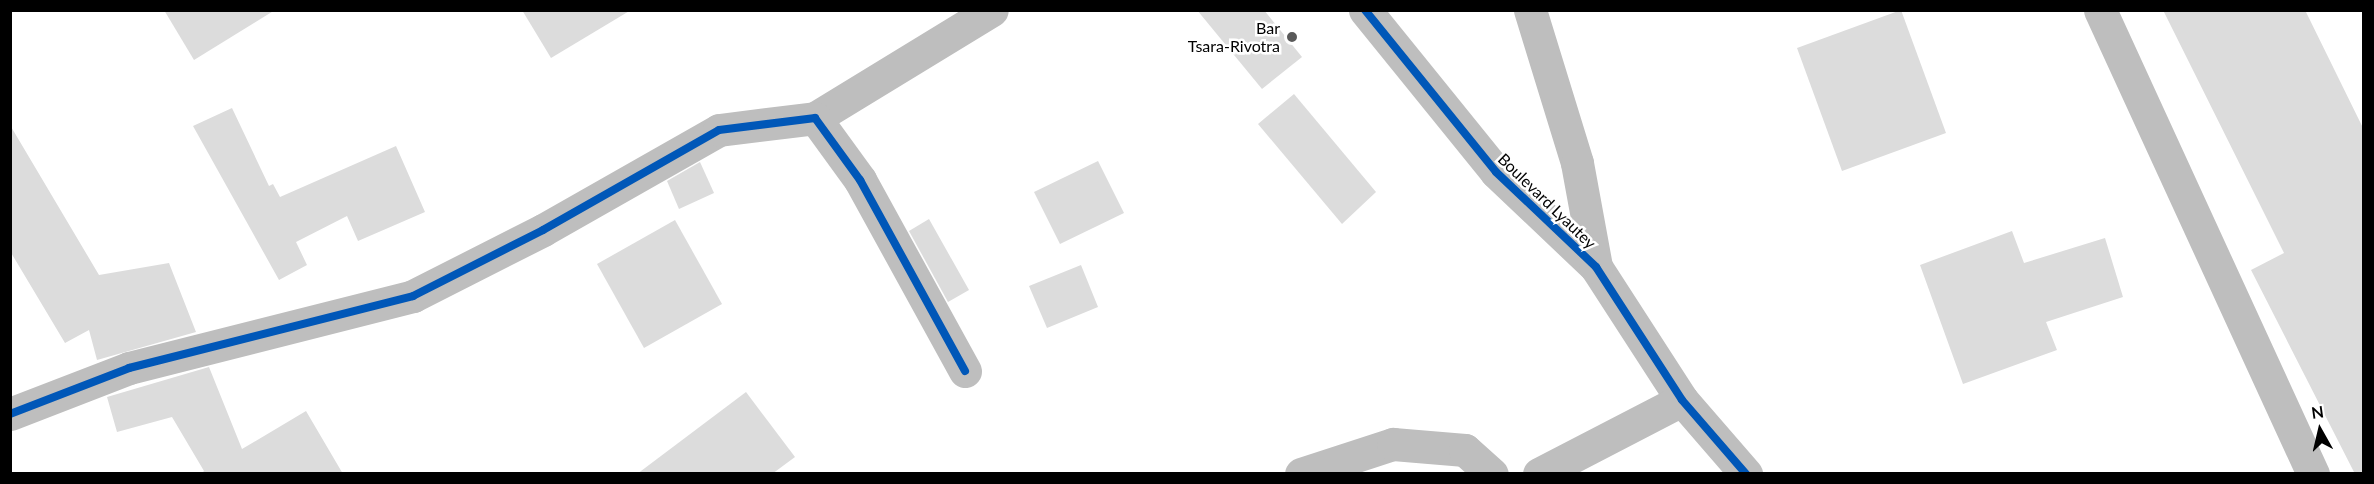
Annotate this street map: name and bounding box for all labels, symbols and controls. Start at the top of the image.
place label: Bar Tsara-Rivotra [1188,18,1280,56]
marker: Bar Tsara-Rivotra [1285,30,1299,44]
street label: Boulevard Lyautey [1494,149,1600,253]
north arrow [2290,400,2350,460]
text: N [2310,401,2325,422]

